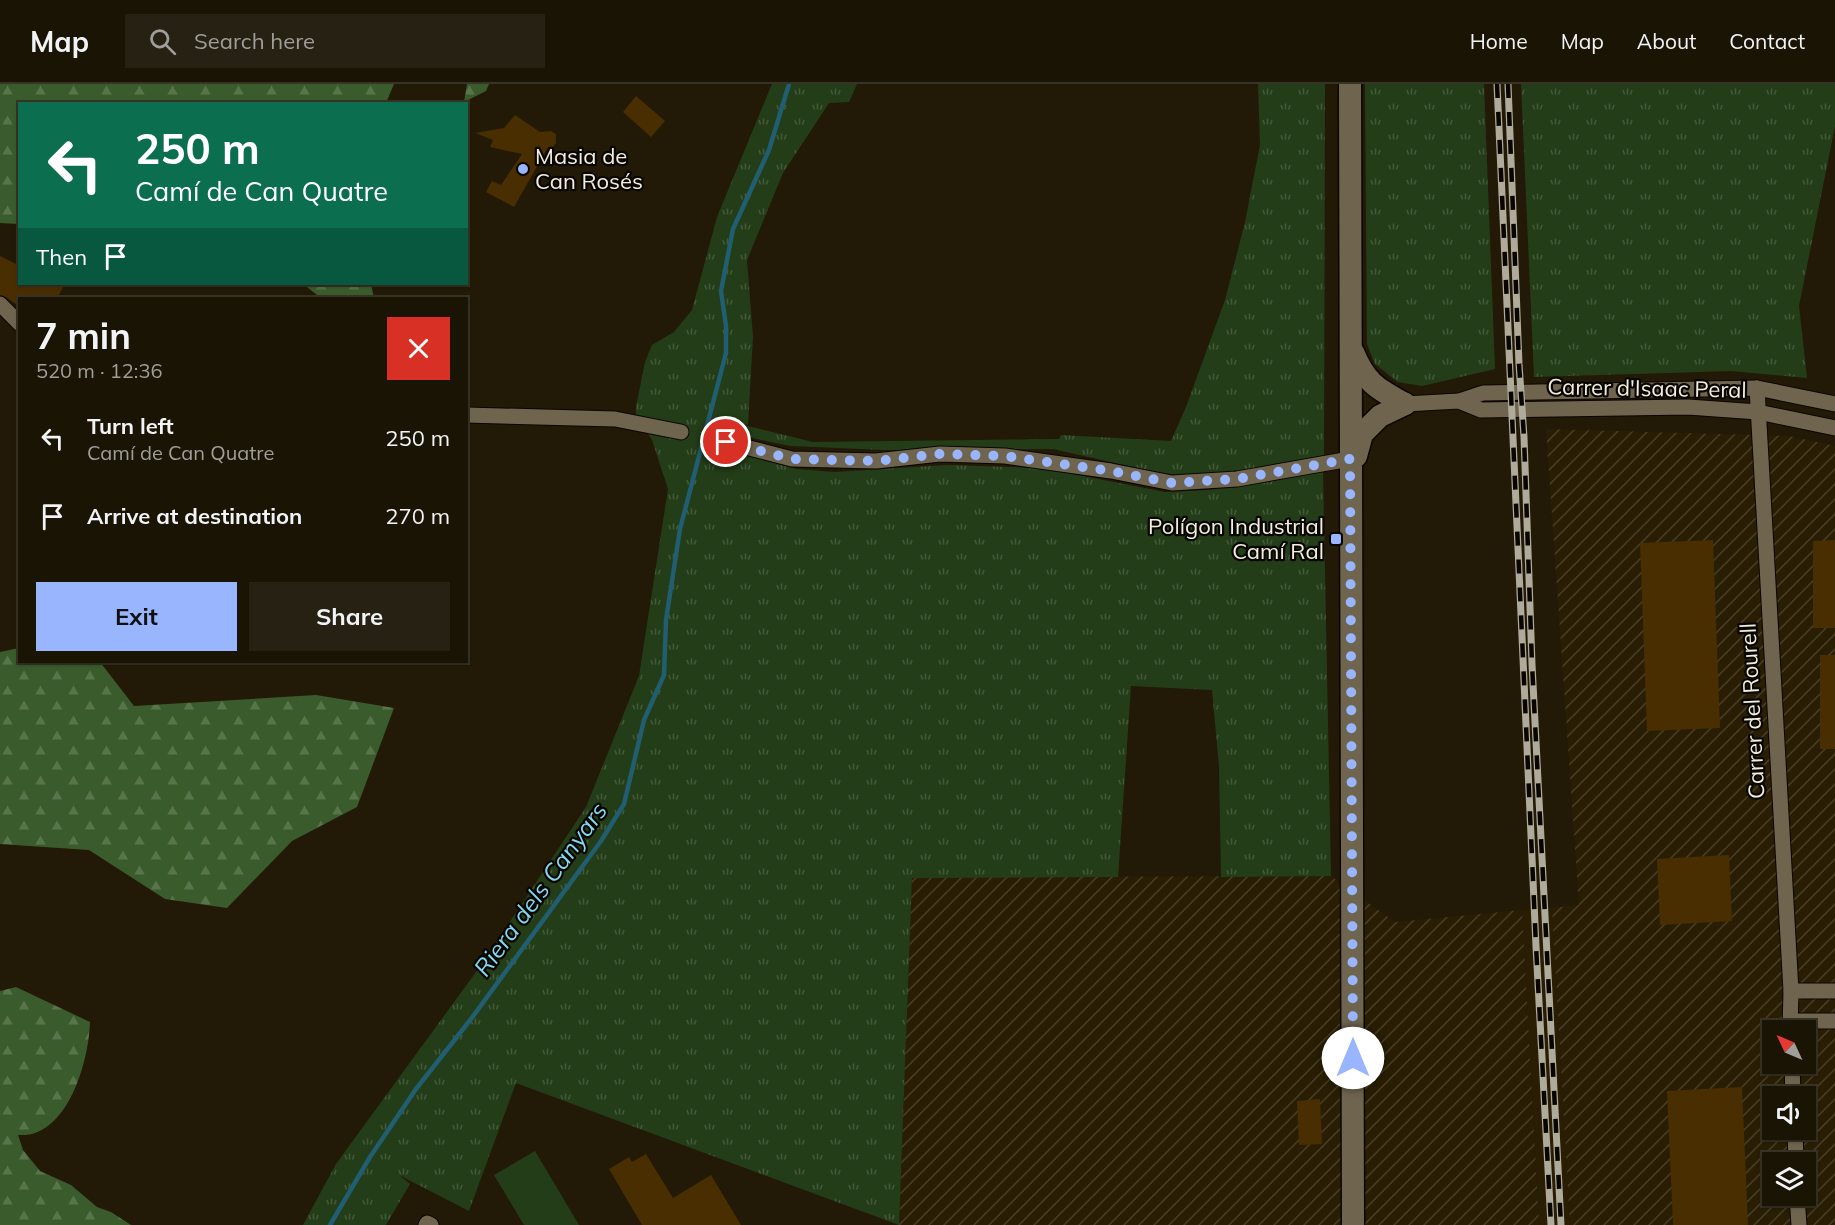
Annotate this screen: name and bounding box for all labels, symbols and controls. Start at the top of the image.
search box [125,14,545,68]
text: Map [30,24,89,59]
icon: search [146,25,179,58]
text: Search here [194,27,315,55]
text: Home [1470,28,1528,54]
text: Map [1561,28,1604,54]
text: About [1637,28,1696,54]
text: Contact [1729,28,1805,54]
text: 250 m [135,122,260,175]
icon: left [36,126,114,204]
place label: Masia de Can Rosés [535,142,643,195]
marker: Masia de Can Rosés [516,162,530,176]
text: Camí de Can Quatre [135,174,388,208]
icon: arrive [99,240,132,273]
text: Then [36,243,87,271]
text: 7 min [36,313,131,358]
button: close [387,317,450,380]
text: 520 m · 12:36 [36,358,162,383]
street label: Carrer d'Isaac Peral [1547,372,1747,404]
text: Turn left [87,412,174,440]
pin [700,416,751,467]
icon: left [36,422,69,455]
text: 250 m [385,424,450,452]
icon: arrive [709,425,742,458]
text: Camí de Can Quatre [87,440,274,465]
icon: arrive [36,500,69,533]
text: Arrive at destination [87,502,302,530]
text: 270 m [385,502,450,530]
place label: Polígon Industrial Camí Ral [1148,512,1324,565]
marker: Polígon Industrial Camí Ral [1329,532,1343,546]
button: Exit [36,582,237,651]
button: Share [249,582,450,651]
street label: Carrer del Rourell [1733,622,1771,800]
water label: Riera dels Canyars [467,796,613,982]
north arrow [1762,1020,1816,1074]
map controls [1762,1020,1816,1206]
position arrow [1321,1026,1385,1090]
button: sound [1762,1086,1816,1140]
button: layers [1762,1152,1816,1206]

